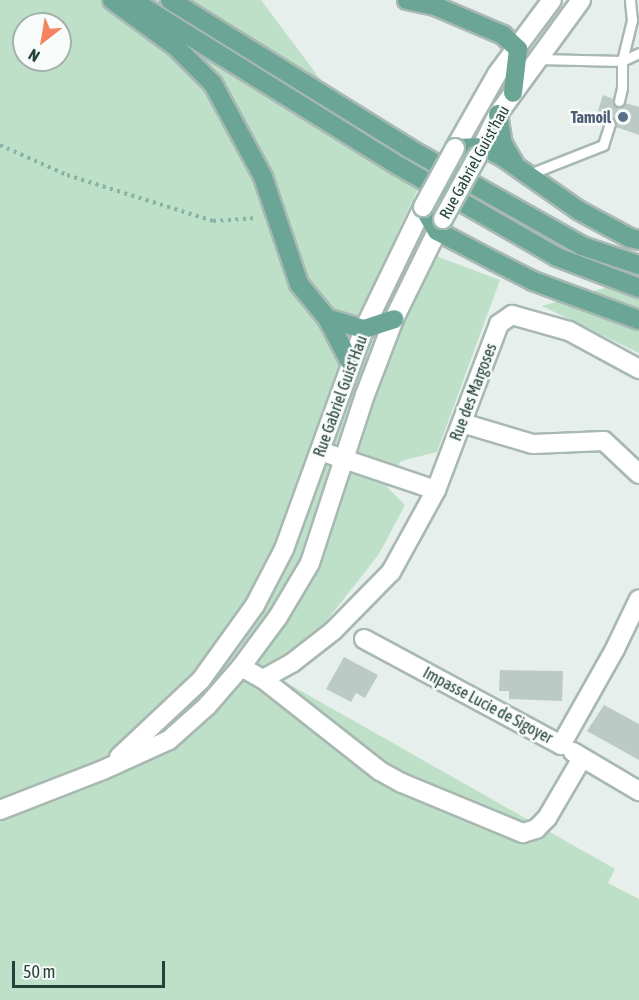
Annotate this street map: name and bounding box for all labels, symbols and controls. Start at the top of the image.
north arrow [12,12,72,72]
text: N [25,46,42,66]
street label: Rue Gabriel Guist'hau [435,102,513,222]
place label: Tamoil [571,107,611,127]
marker: Tamoil [616,110,630,124]
street label: Rue Gabriel Guist'Hau [309,333,371,459]
street label: Rue des Margoses [446,341,500,443]
street label: Impasse Lucie de Sigoyer [420,663,556,747]
scale bar [15,949,168,987]
text: 50 m [23,961,55,982]

